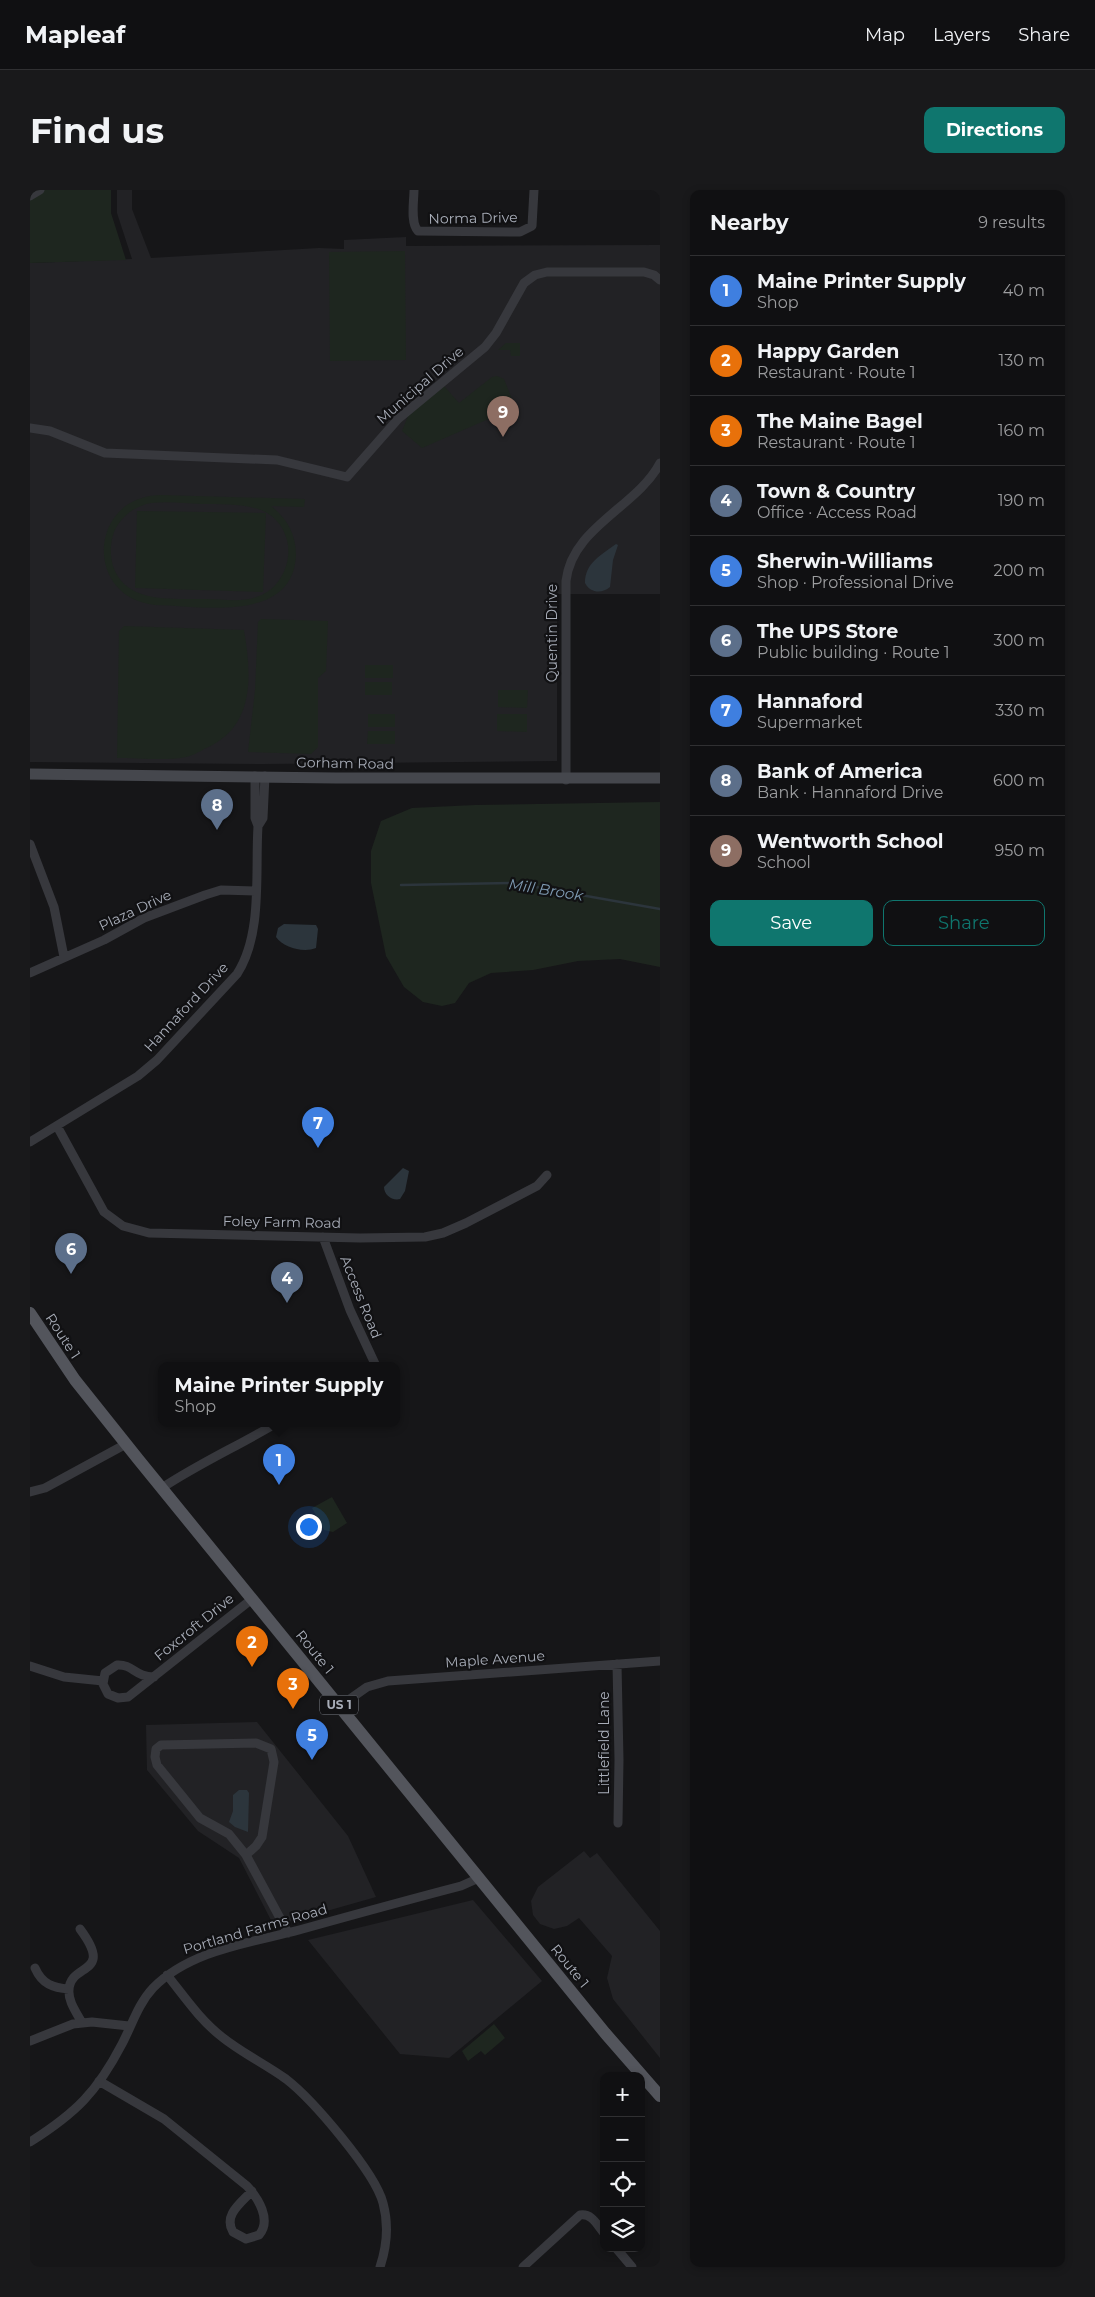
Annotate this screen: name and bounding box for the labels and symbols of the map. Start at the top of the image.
street label: Norma Drive [428,208,518,228]
street label: Municipal Drive [373,342,467,428]
pin: 9 [487,396,519,437]
street label: Quentin Drive [543,584,561,682]
street label: Gorham Road [296,753,394,773]
pin: 8 [201,789,233,830]
water label: Mill Brook [507,874,586,905]
street label: Plaza Drive [96,885,174,935]
street label: Hannaford Drive [140,959,232,1055]
pin: 7 [302,1107,334,1148]
street label: Foley Farm Road [223,1212,341,1232]
pin: 6 [55,1233,87,1274]
street label: Access Road [336,1253,386,1341]
pin: 4 [271,1262,303,1303]
street label: Route 1 [42,1310,84,1362]
pin: 1 [263,1444,295,1485]
your location [296,1514,322,1540]
street label: Foxcroft Drive [151,1589,237,1665]
pin: 2 [236,1626,268,1667]
street label: Route 1 [292,1627,338,1677]
street label: Maple Avenue [445,1647,545,1671]
pin: 3 [277,1668,309,1709]
street label: Littlefield Lane [595,1691,613,1795]
road number: US 1 [320,1696,358,1714]
pin: 5 [296,1719,328,1760]
street label: Portland Farms Road [181,1900,329,1958]
street label: Route 1 [547,1941,593,1991]

